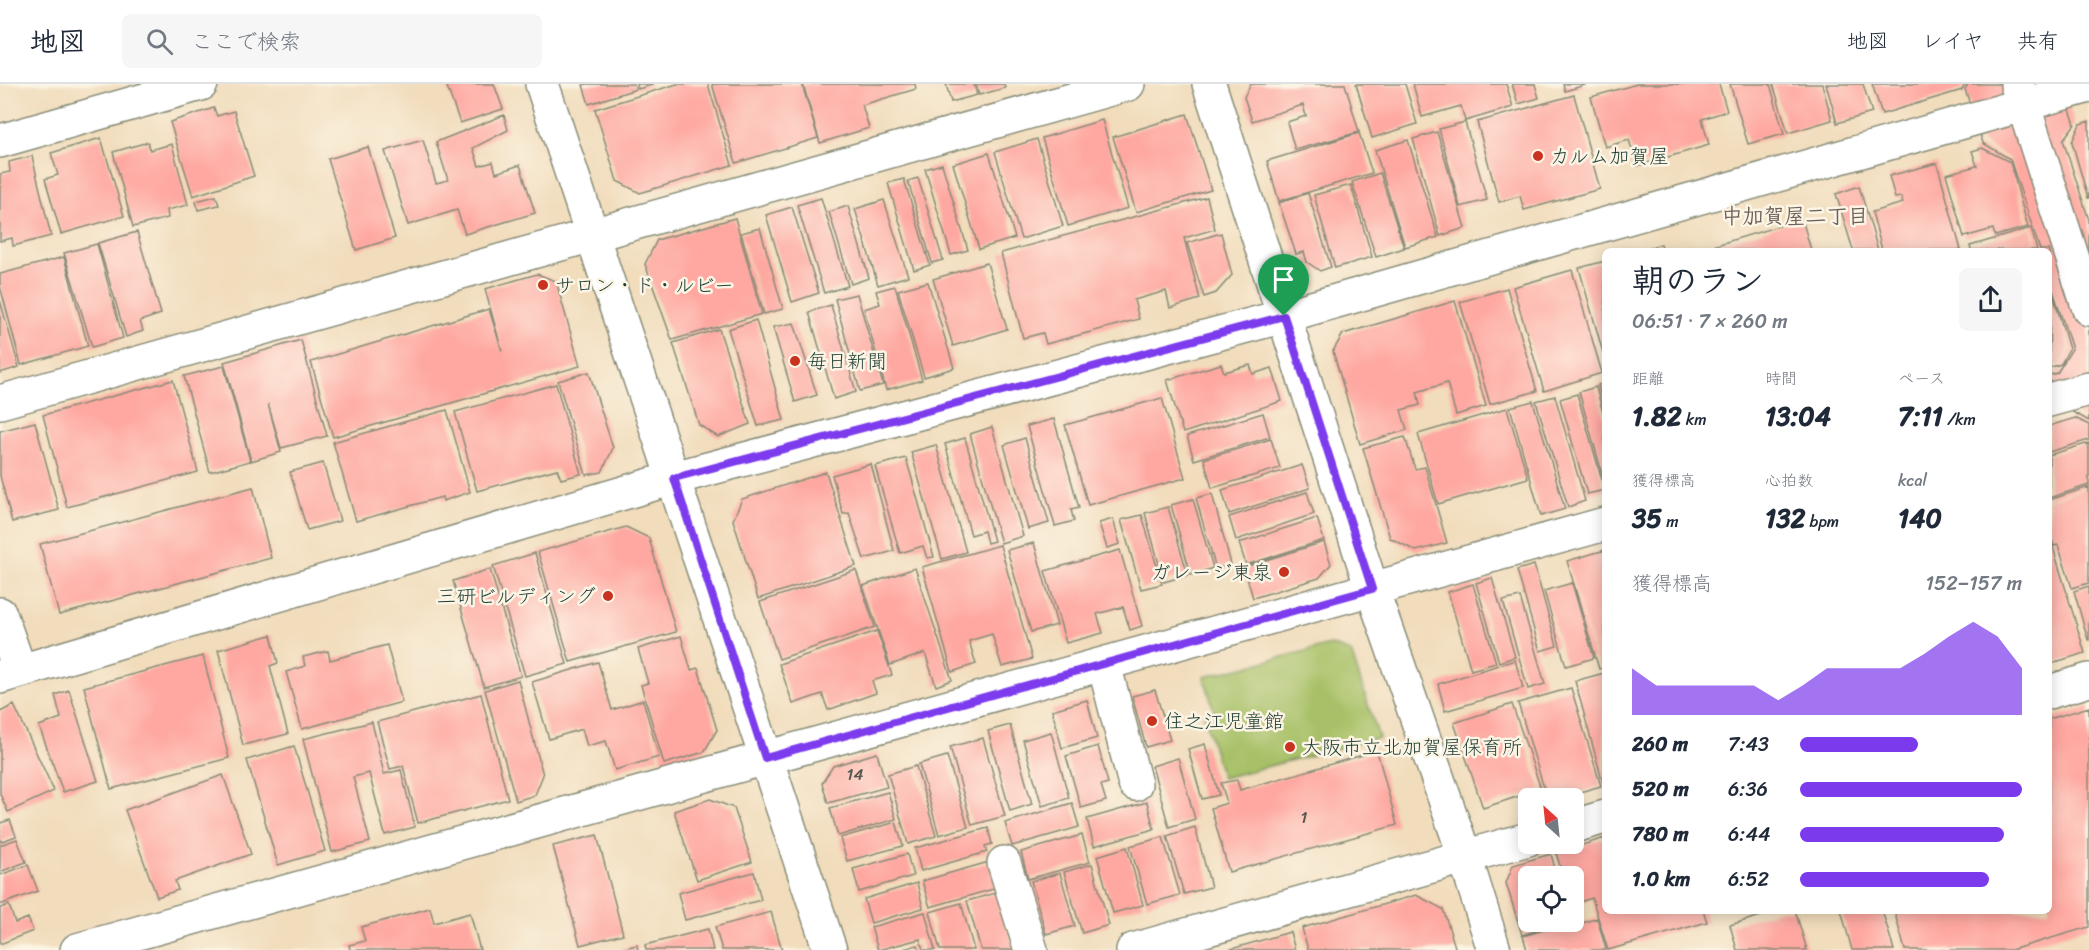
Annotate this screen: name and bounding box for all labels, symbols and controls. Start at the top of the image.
search box [122,14,542,68]
text: 地図 [30,17,86,66]
text: ここで検索 [191,22,301,61]
text: 地図 [1847,22,1889,60]
text: レイヤ [1922,22,1984,60]
text: 共有 [2017,22,2059,60]
icon: search [143,25,176,58]
place label: カルム加賀屋 [1550,139,1669,174]
marker: カルム加賀屋 [1531,149,1545,163]
district label: 中加賀屋二丁目 [1722,197,1869,235]
text: 朝のラン [1632,252,1764,310]
pin [1258,254,1309,316]
icon: arrive [1267,263,1300,296]
place label: サロン・ド・ルビー [555,268,734,303]
button: share [1959,268,2022,331]
marker: サロン・ド・ルビー [536,278,550,292]
text: 06:51 · 7 × 260 m [1632,304,1788,339]
place label: 毎日新聞 [807,344,887,379]
marker: 毎日新聞 [788,354,802,368]
text: 距離 [1632,364,1664,393]
text: 時間 [1765,364,1797,393]
text: ペース [1898,364,1945,393]
text: 1.82 [1632,393,1682,439]
text: 13:04 [1765,393,1831,439]
text: 7:11 [1898,393,1943,439]
text: km [1682,405,1707,434]
text: /km [1943,405,1976,434]
text: 獲得標高 [1632,466,1696,495]
text: 心拍数 [1765,466,1813,495]
text: kcal [1898,466,1927,495]
text: 35 [1632,495,1662,541]
text: 132 [1765,495,1805,541]
text: 140 [1898,495,1942,541]
text: m [1662,507,1679,536]
text: bpm [1805,507,1839,536]
place label: ガレージ東泉 [1151,555,1272,590]
marker: ガレージ東泉 [1277,565,1291,579]
text: 獲得標高 [1632,566,1712,601]
text: 152–157 m [1926,566,2022,601]
place label: 三研ビルディング [436,579,596,614]
marker: 三研ビルディング [601,589,615,603]
place label: 住之江児童館 [1164,704,1284,739]
marker: 住之江児童館 [1145,714,1159,728]
text: 260 m [1632,727,1688,762]
text: 7:43 [1728,727,1769,762]
place label: 大阪市立北加賀屋保育所 [1302,730,1522,765]
marker: 大阪市立北加賀屋保育所 [1283,740,1297,754]
house number: 14 [847,760,863,789]
text: 520 m [1632,772,1689,807]
text: 6:36 [1728,772,1768,807]
north arrow [1518,788,1584,854]
map controls [1518,788,1584,932]
house number: 1 [1301,803,1308,832]
text: 780 m [1632,817,1689,852]
text: 6:44 [1728,817,1770,852]
text: 1.0 km [1632,862,1690,897]
text: 6:52 [1728,862,1769,897]
button: locate [1518,866,1584,932]

